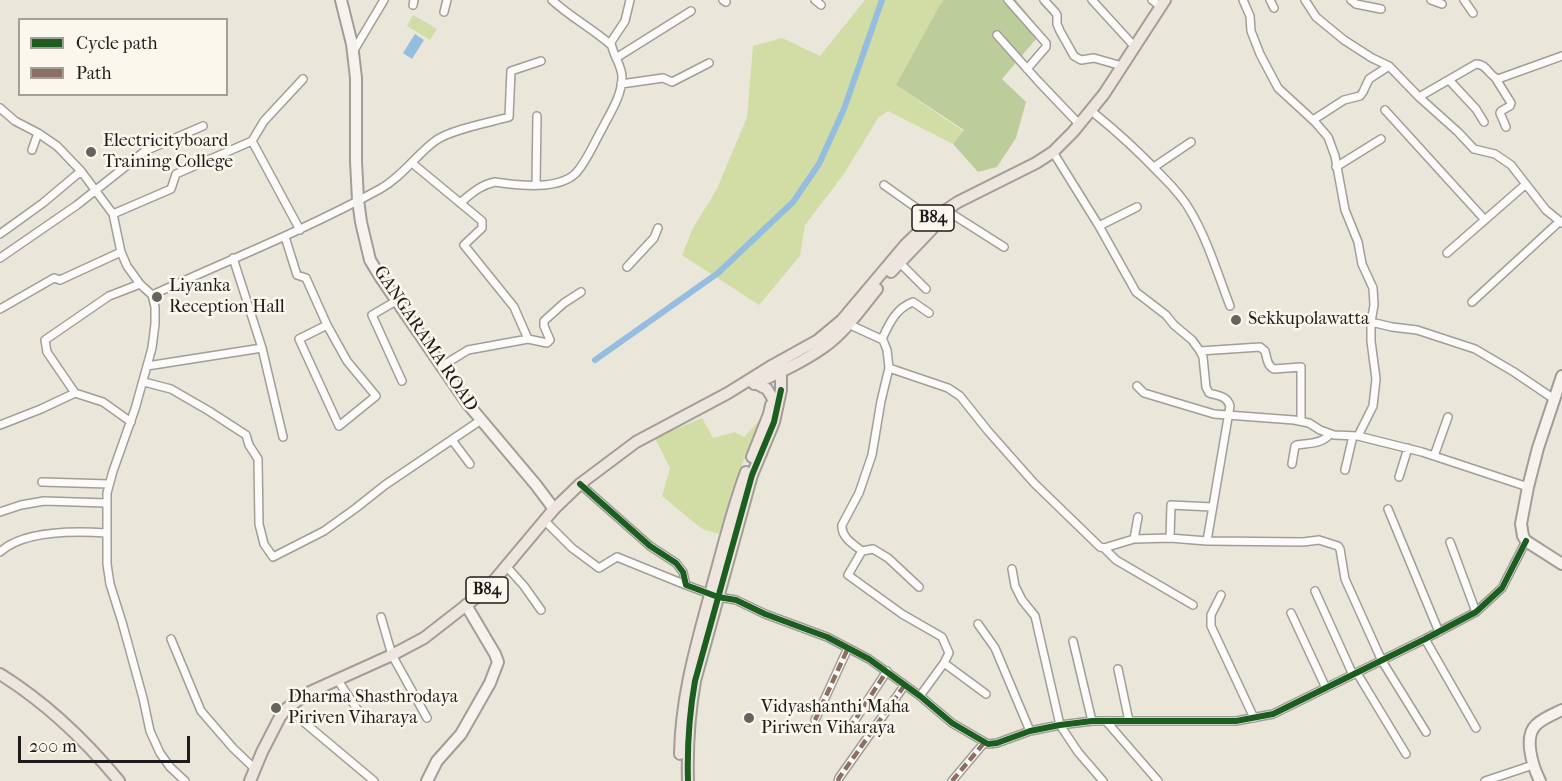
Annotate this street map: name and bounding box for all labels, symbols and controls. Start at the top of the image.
legend [18,18,228,96]
text: Cycle path [76,33,157,54]
text: Path [76,63,112,84]
place label: Electricityboard Training College [103,131,233,174]
marker: Electricityboard Training College [84,145,98,159]
road number: B84 [912,205,954,231]
street label: GANGARAMA ROAD [368,262,482,416]
place label: Liyanka Reception Hall [169,276,285,318]
marker: Liyanka Reception Hall [150,290,164,304]
place label: Sekkupolawatta [1248,309,1369,331]
marker: Sekkupolawatta [1229,313,1243,327]
road number: B84 [466,577,508,603]
place label: Dharma Shasthrodaya Piriven Viharaya [288,687,458,730]
place label: Vidyashanthi Maha Piriwen Viharaya [761,697,909,740]
marker: Dharma Shasthrodaya Piriven Viharaya [269,701,283,715]
marker: Vidyashanthi Maha Piriwen Viharaya [742,711,756,725]
scale bar [21,724,194,762]
text: 200 m [29,736,77,757]

